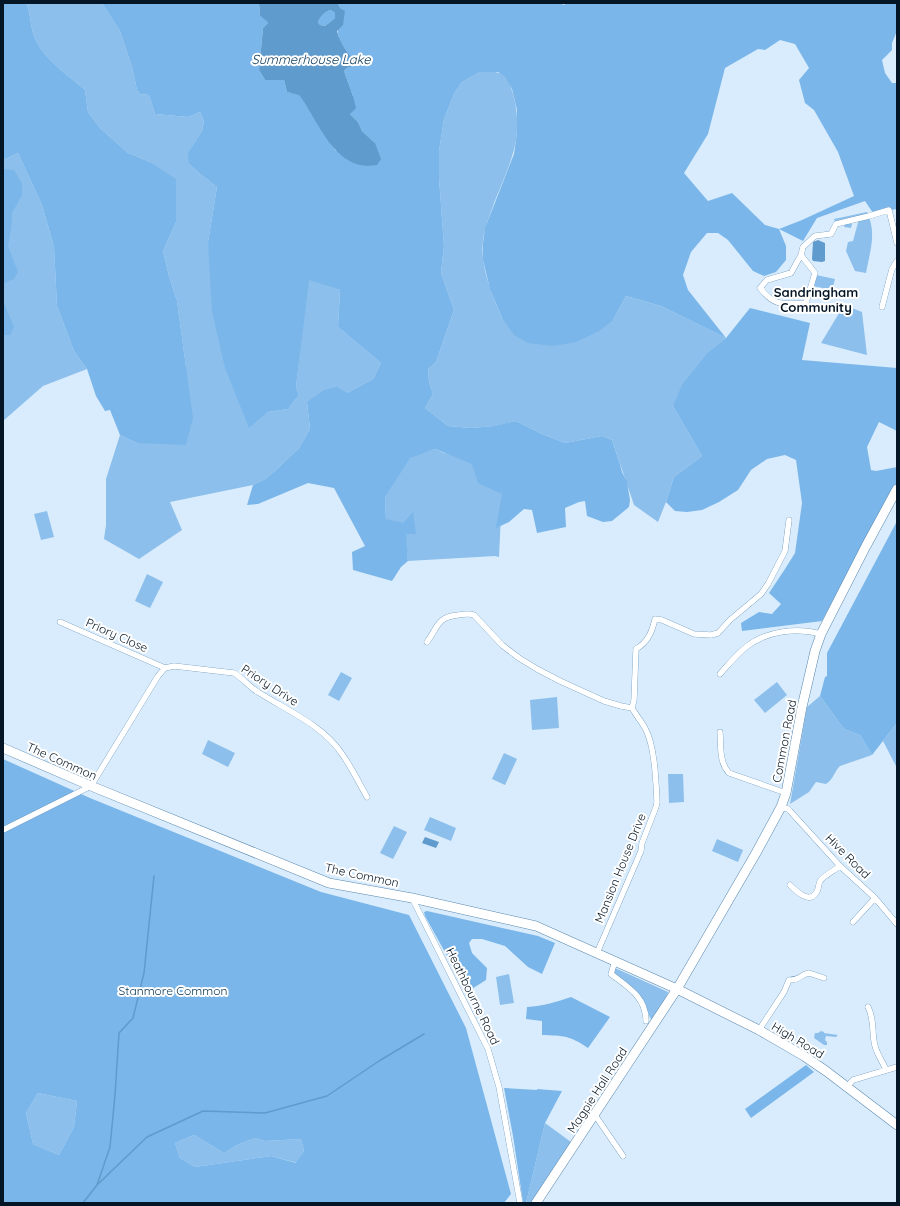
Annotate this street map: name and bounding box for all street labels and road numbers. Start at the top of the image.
street label: Priory Close [84,615,151,655]
street label: Priory Drive [239,661,302,709]
street label: Common Road [769,698,799,784]
street label: The Common [25,739,99,783]
street label: Mansion House Drive [591,811,649,925]
street label: Hive Road [822,830,874,882]
street label: The Common [324,860,400,890]
street label: Heathbourne Road [443,945,503,1047]
street label: High Road [769,1018,827,1062]
street label: Magpie Hall Road [564,1044,630,1136]

